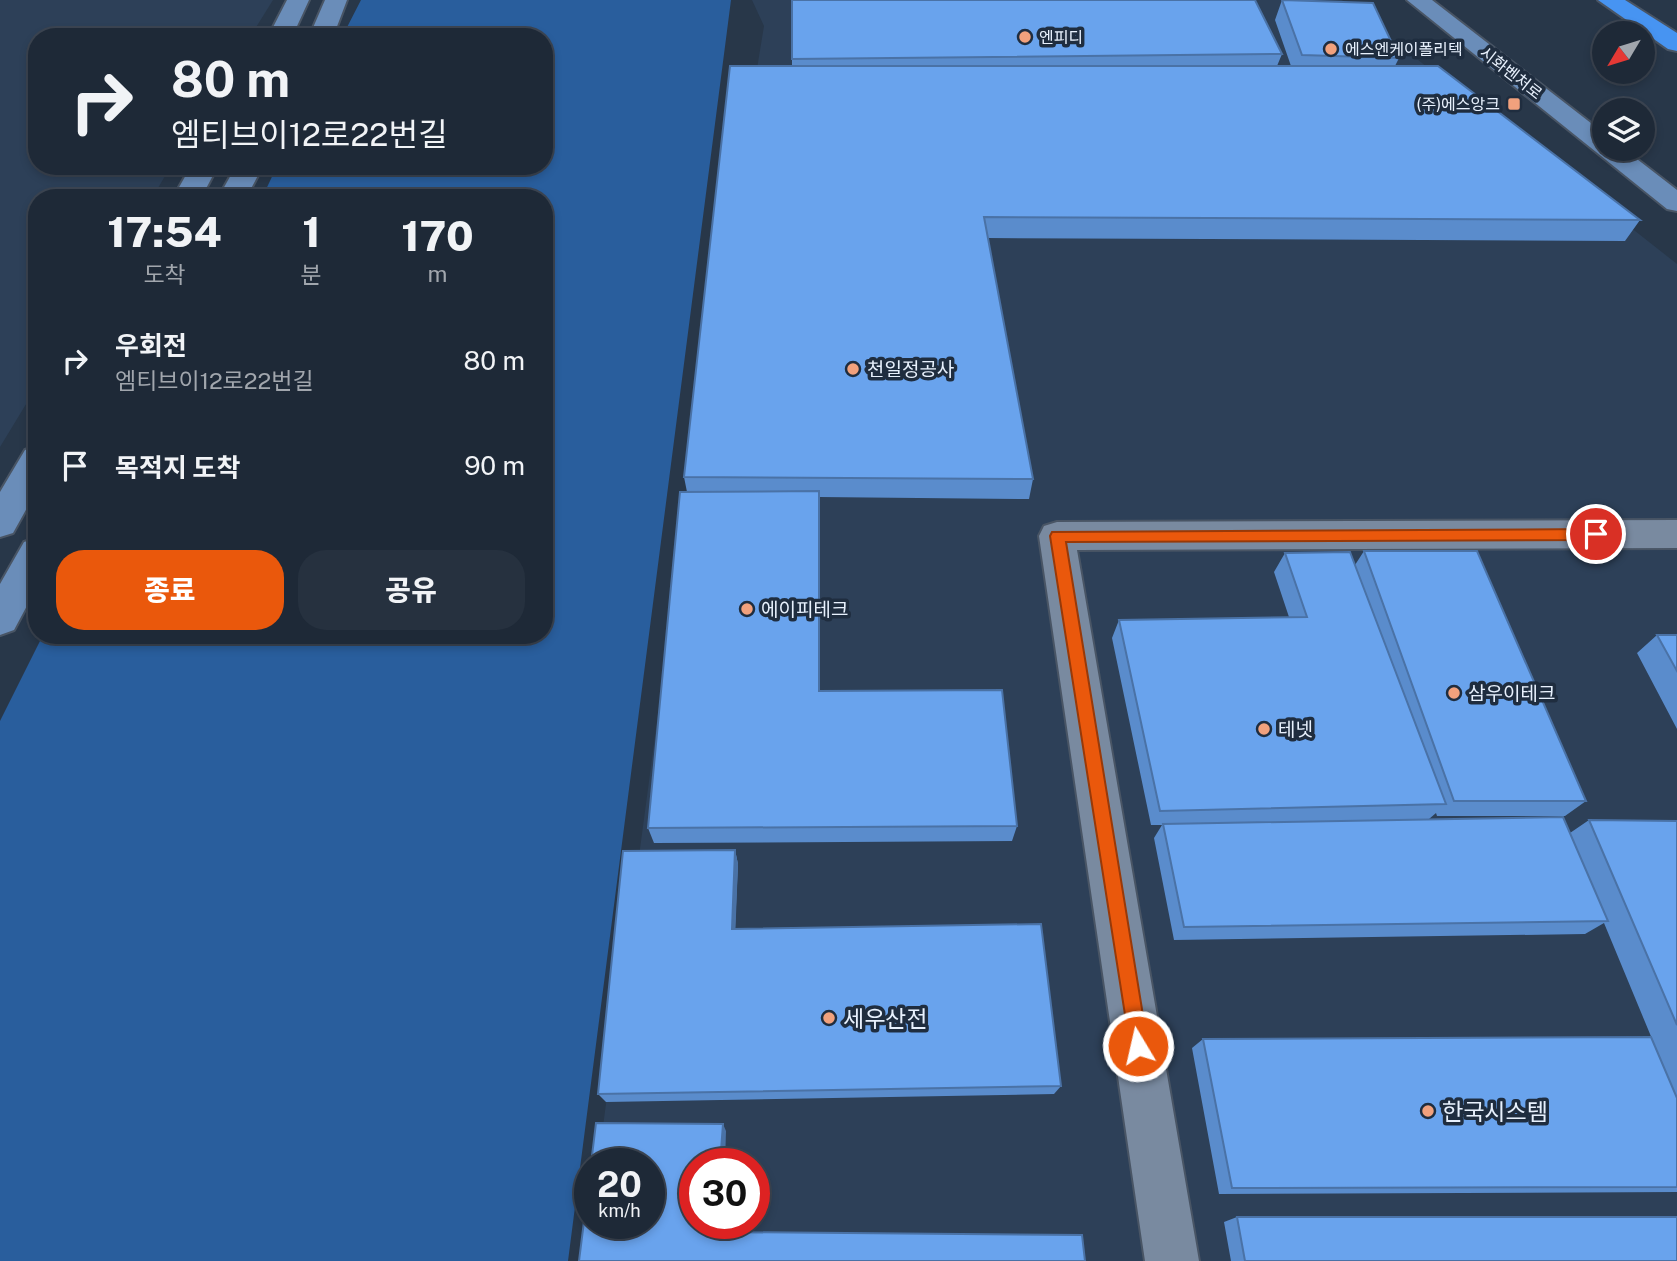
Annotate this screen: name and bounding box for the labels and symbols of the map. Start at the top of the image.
north arrow [1592,21,1656,84]
place label: 엔피디 [1039,28,1083,47]
marker: 엔피디 [1017,29,1033,45]
place label: 에스엔케이폴리텍 [1345,40,1463,59]
marker: 에스엔케이폴리텍 [1323,41,1339,57]
street label: 시화벤처로 [1476,43,1546,103]
place label: (주)에스앙크 [1417,95,1500,114]
marker: (주)에스앙크 [1506,96,1522,112]
place label: 천일정공사 [867,358,954,380]
marker: 천일정공사 [845,361,861,377]
pin [1566,504,1626,564]
place label: 에이피테크 [761,598,848,620]
marker: 에이피테크 [739,601,755,617]
place label: 삼우이테크 [1468,682,1555,704]
marker: 삼우이테크 [1446,685,1462,701]
place label: 테넷 [1278,718,1313,740]
marker: 테넷 [1256,721,1272,737]
place label: 세우산전 [843,1005,928,1032]
position arrow [1101,1009,1175,1083]
marker: 세우산전 [821,1010,837,1026]
place label: 한국시스템 [1442,1098,1548,1125]
marker: 한국시스템 [1420,1103,1436,1119]
speed limit sign: 30 [679,1148,770,1239]

